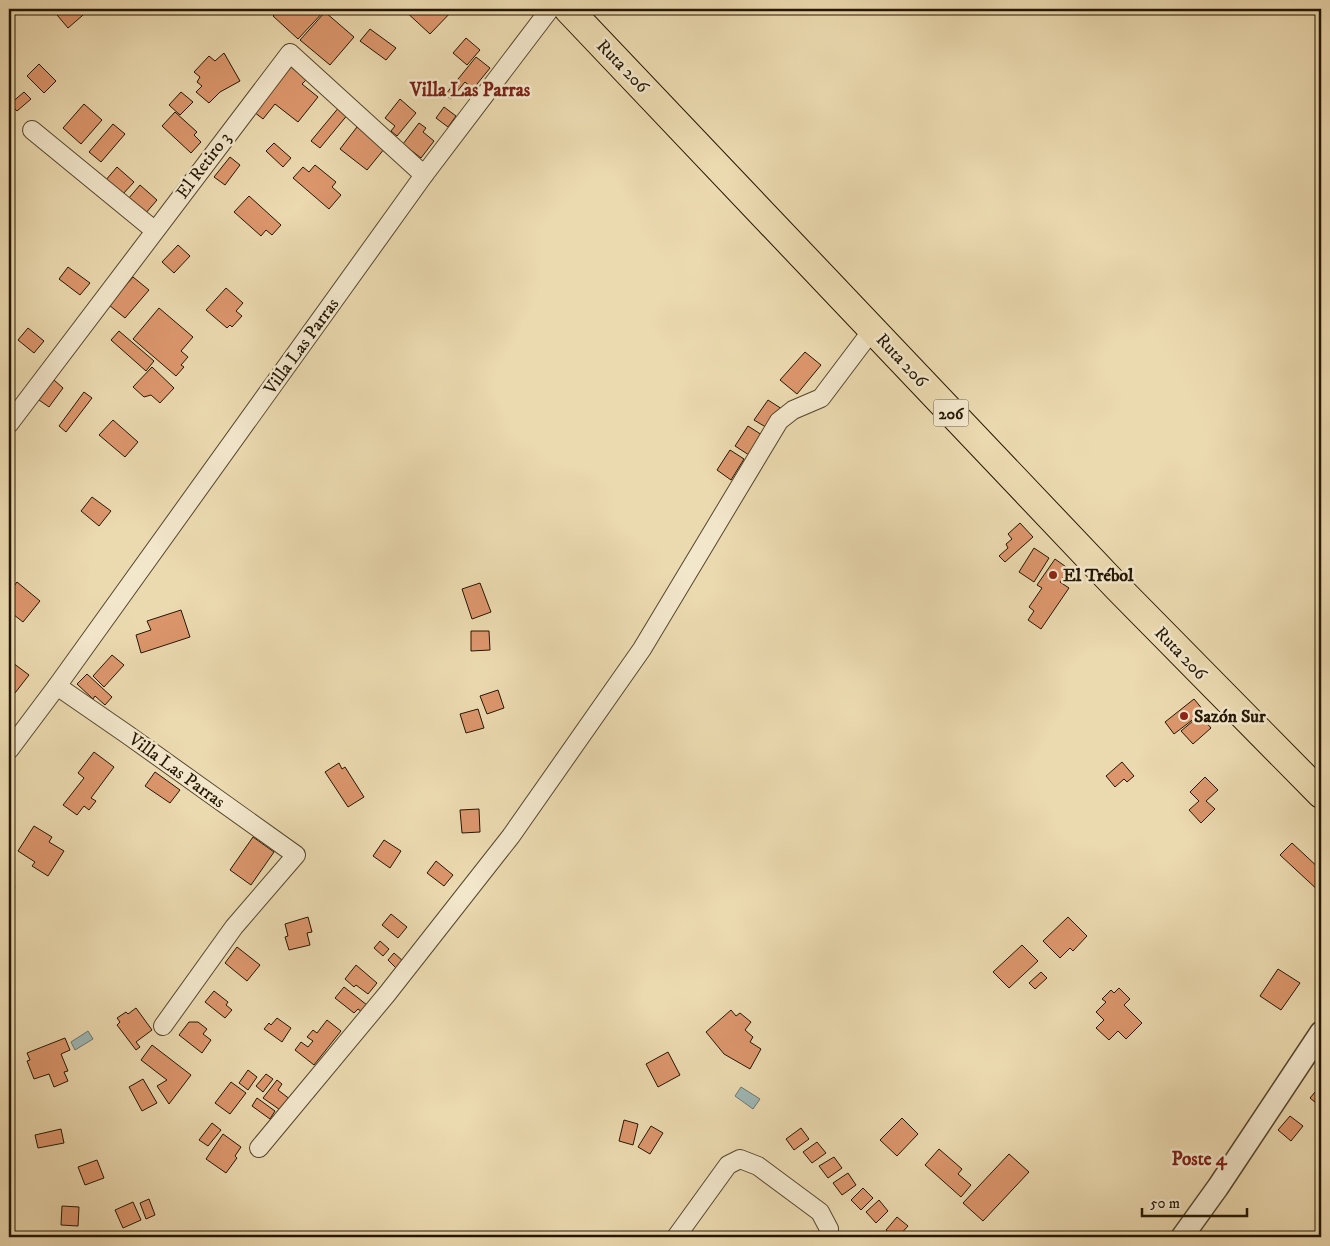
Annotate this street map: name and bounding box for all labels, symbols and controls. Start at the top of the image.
street label: Ruta 206 [591,35,653,98]
district label: Villa Las Parras [409,79,531,102]
street label: El Retiro 3 [172,128,236,203]
street label: Villa Las Parras [259,294,344,400]
street label: Ruta 206 [871,329,932,393]
road number: 206 [934,399,968,426]
place label: El Trébol [1063,565,1134,587]
marker: El Trébol [1047,569,1059,581]
street label: Ruta 206 [1149,622,1211,685]
place label: Sazón Sur [1194,706,1266,728]
marker: Sazón Sur [1178,710,1190,722]
street label: Villa Las Parras [123,728,229,813]
district label: Poste 4 [1171,1148,1228,1171]
scale bar [1142,1186,1248,1218]
text: 50 m [1150,1194,1180,1213]

